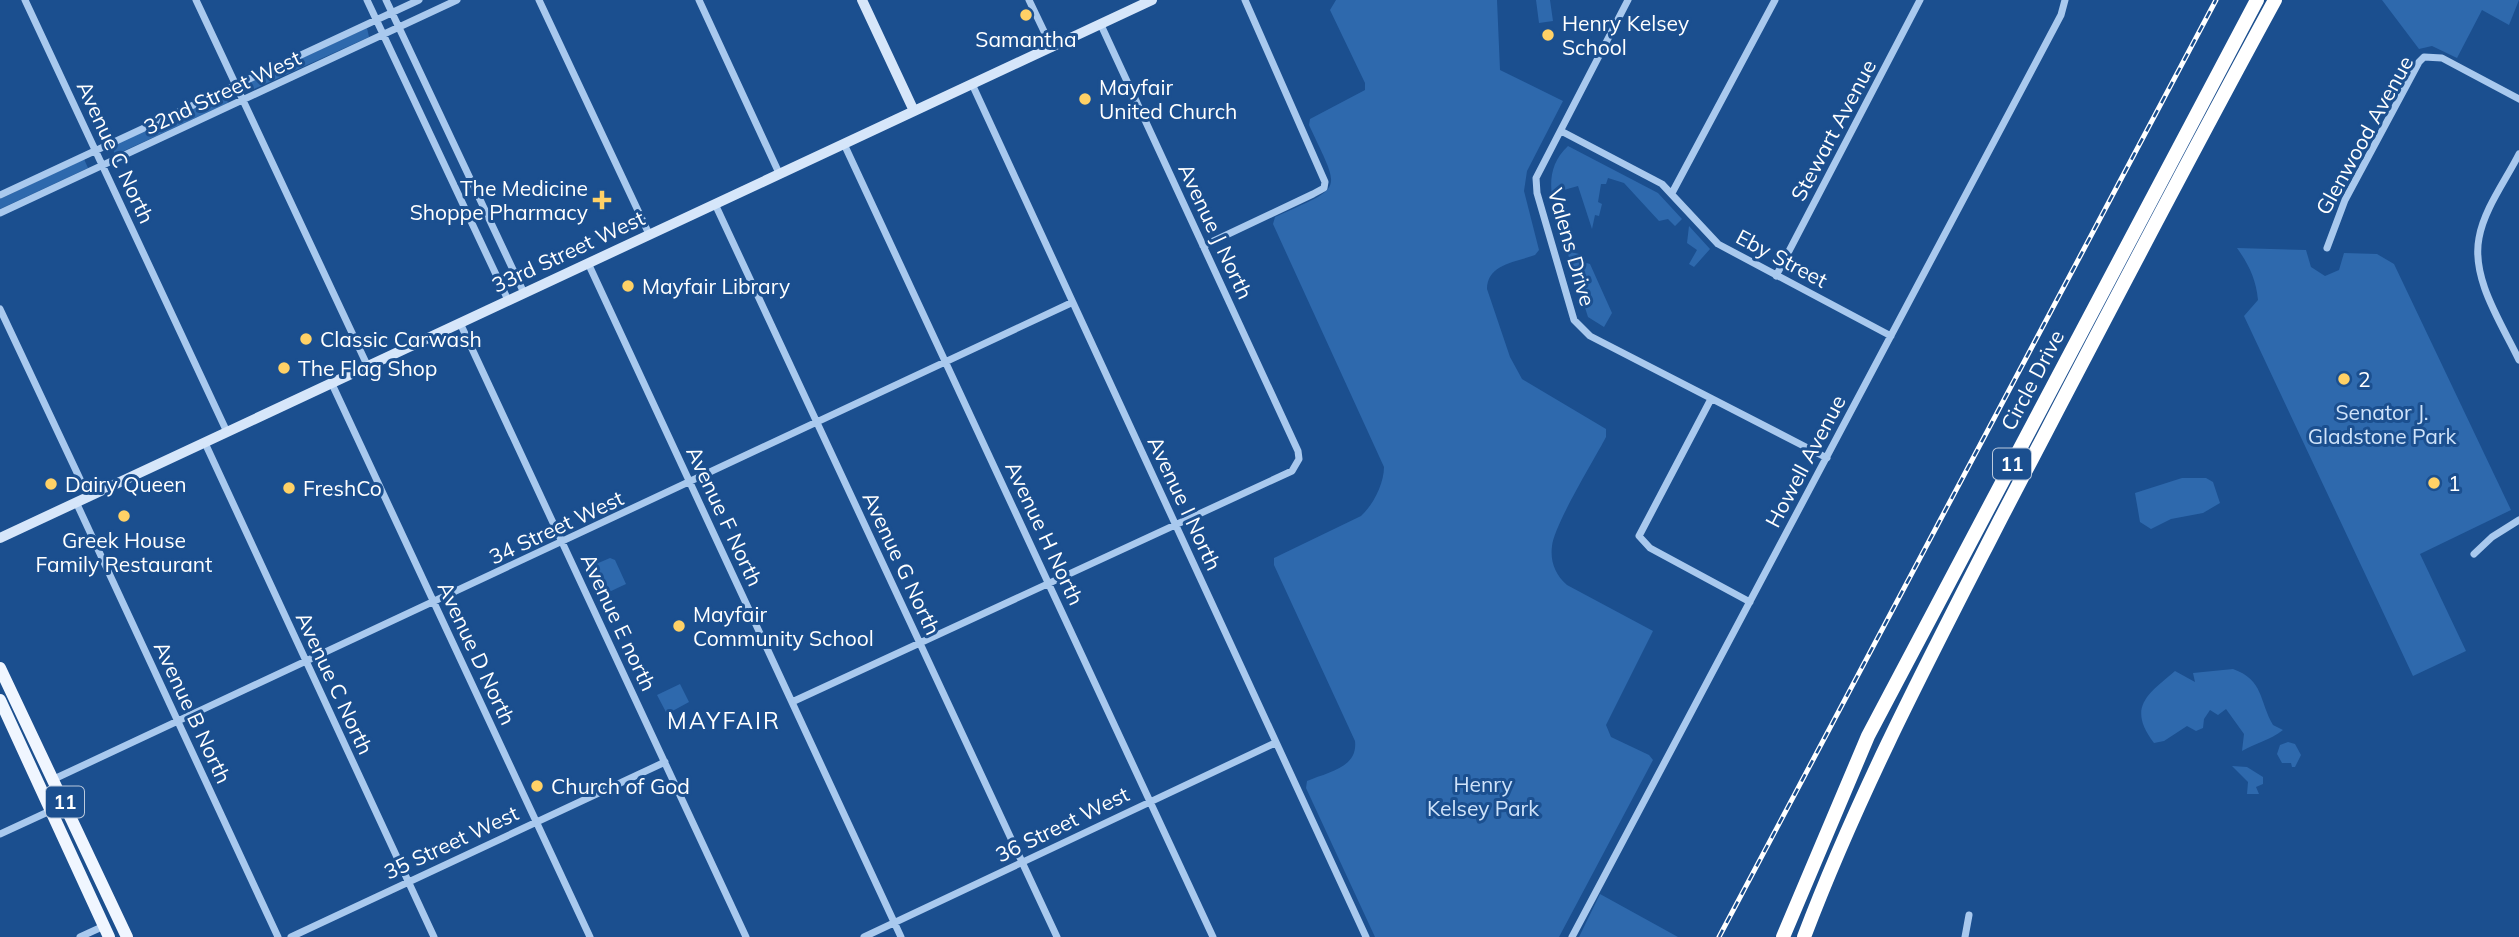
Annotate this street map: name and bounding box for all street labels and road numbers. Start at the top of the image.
street label: 32nd Street West [139,44,305,140]
street label: Glenwood Avenue [2310,51,2418,219]
street label: Stewart Avenue [1785,55,1881,205]
street label: Avenue C North [72,77,160,227]
street label: Avenue J North [1173,159,1259,303]
street label: Valens Drive [1543,185,1601,309]
street label: 33rd Street West [487,204,649,298]
street label: Eby Street [1732,223,1832,293]
street label: Circle Drive [1995,325,2069,435]
street label: Howell Avenue [1759,390,1851,532]
street label: Avenue I North [1143,432,1227,574]
street label: Avenue F North [681,442,769,590]
road number: 11 [1993,449,2031,480]
street label: Avenue H North [1000,457,1090,609]
street label: 34 Street West [485,484,627,570]
street label: Avenue G North [857,487,947,639]
street label: Avenue E north [576,549,662,695]
street label: Avenue D North [432,577,522,729]
street label: Avenue C North [291,608,379,758]
street label: Avenue B North [149,637,237,787]
street label: 36 Street West [991,780,1133,868]
road number: 11 [46,786,84,818]
street label: 35 Street West [380,799,522,885]

